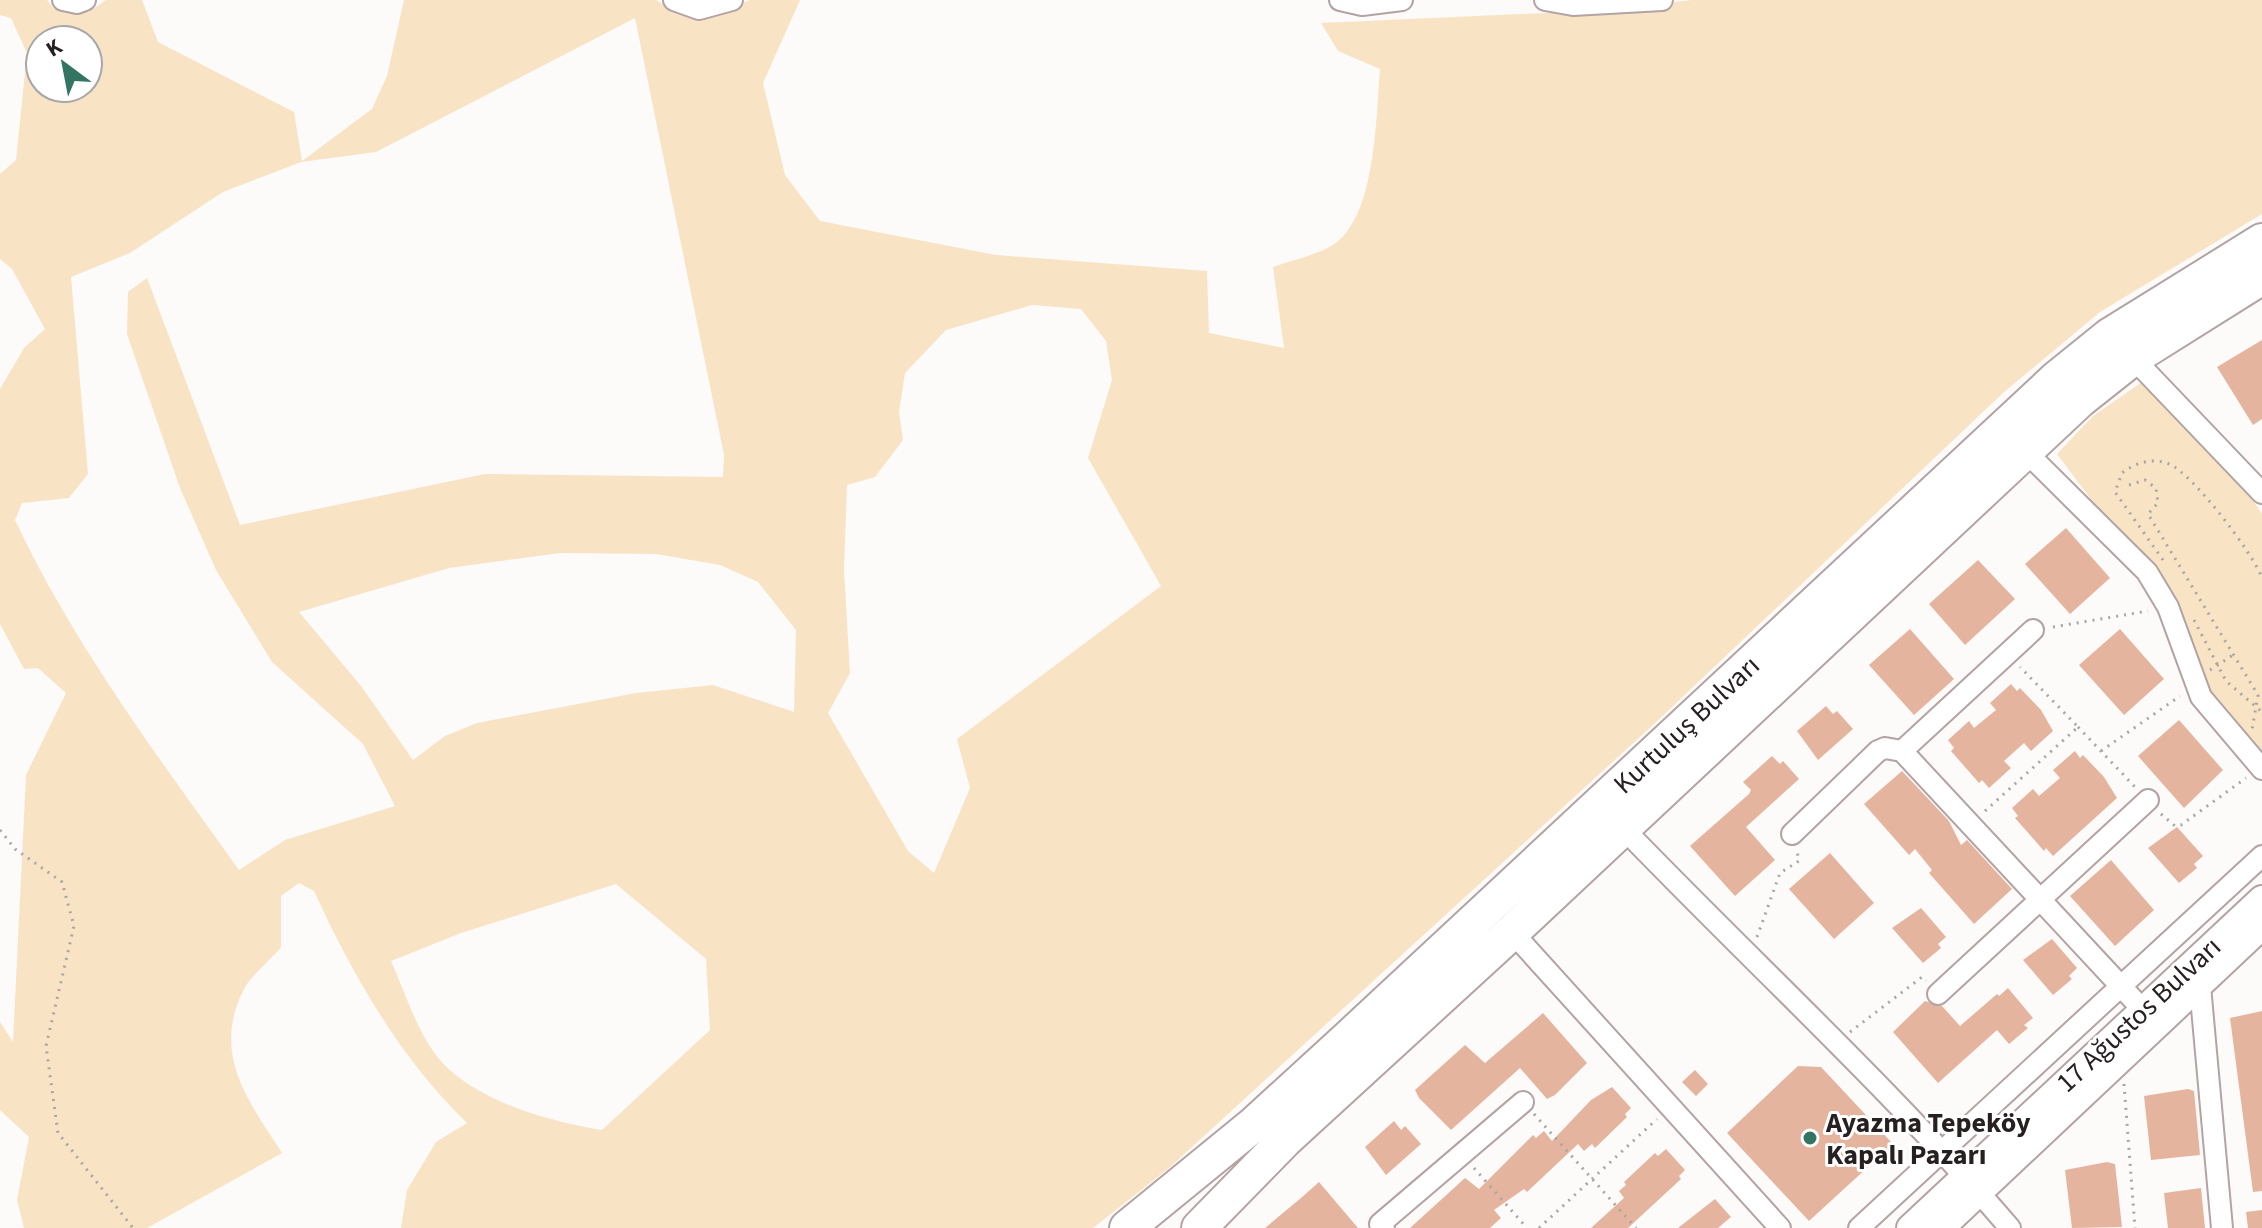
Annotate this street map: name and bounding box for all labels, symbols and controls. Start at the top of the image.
north arrow [24,24,104,104]
text: K [40,30,69,65]
street label: Kurtuluş Bulvarı [1605,646,1769,803]
street label: 17 Ağustos Bulvarı [2047,928,2230,1102]
place label: Ayazma Tepeköy Kapalı Pazarı [1825,1103,2031,1175]
marker: Ayazma Tepeköy Kapalı Pazarı [1801,1129,1819,1147]

